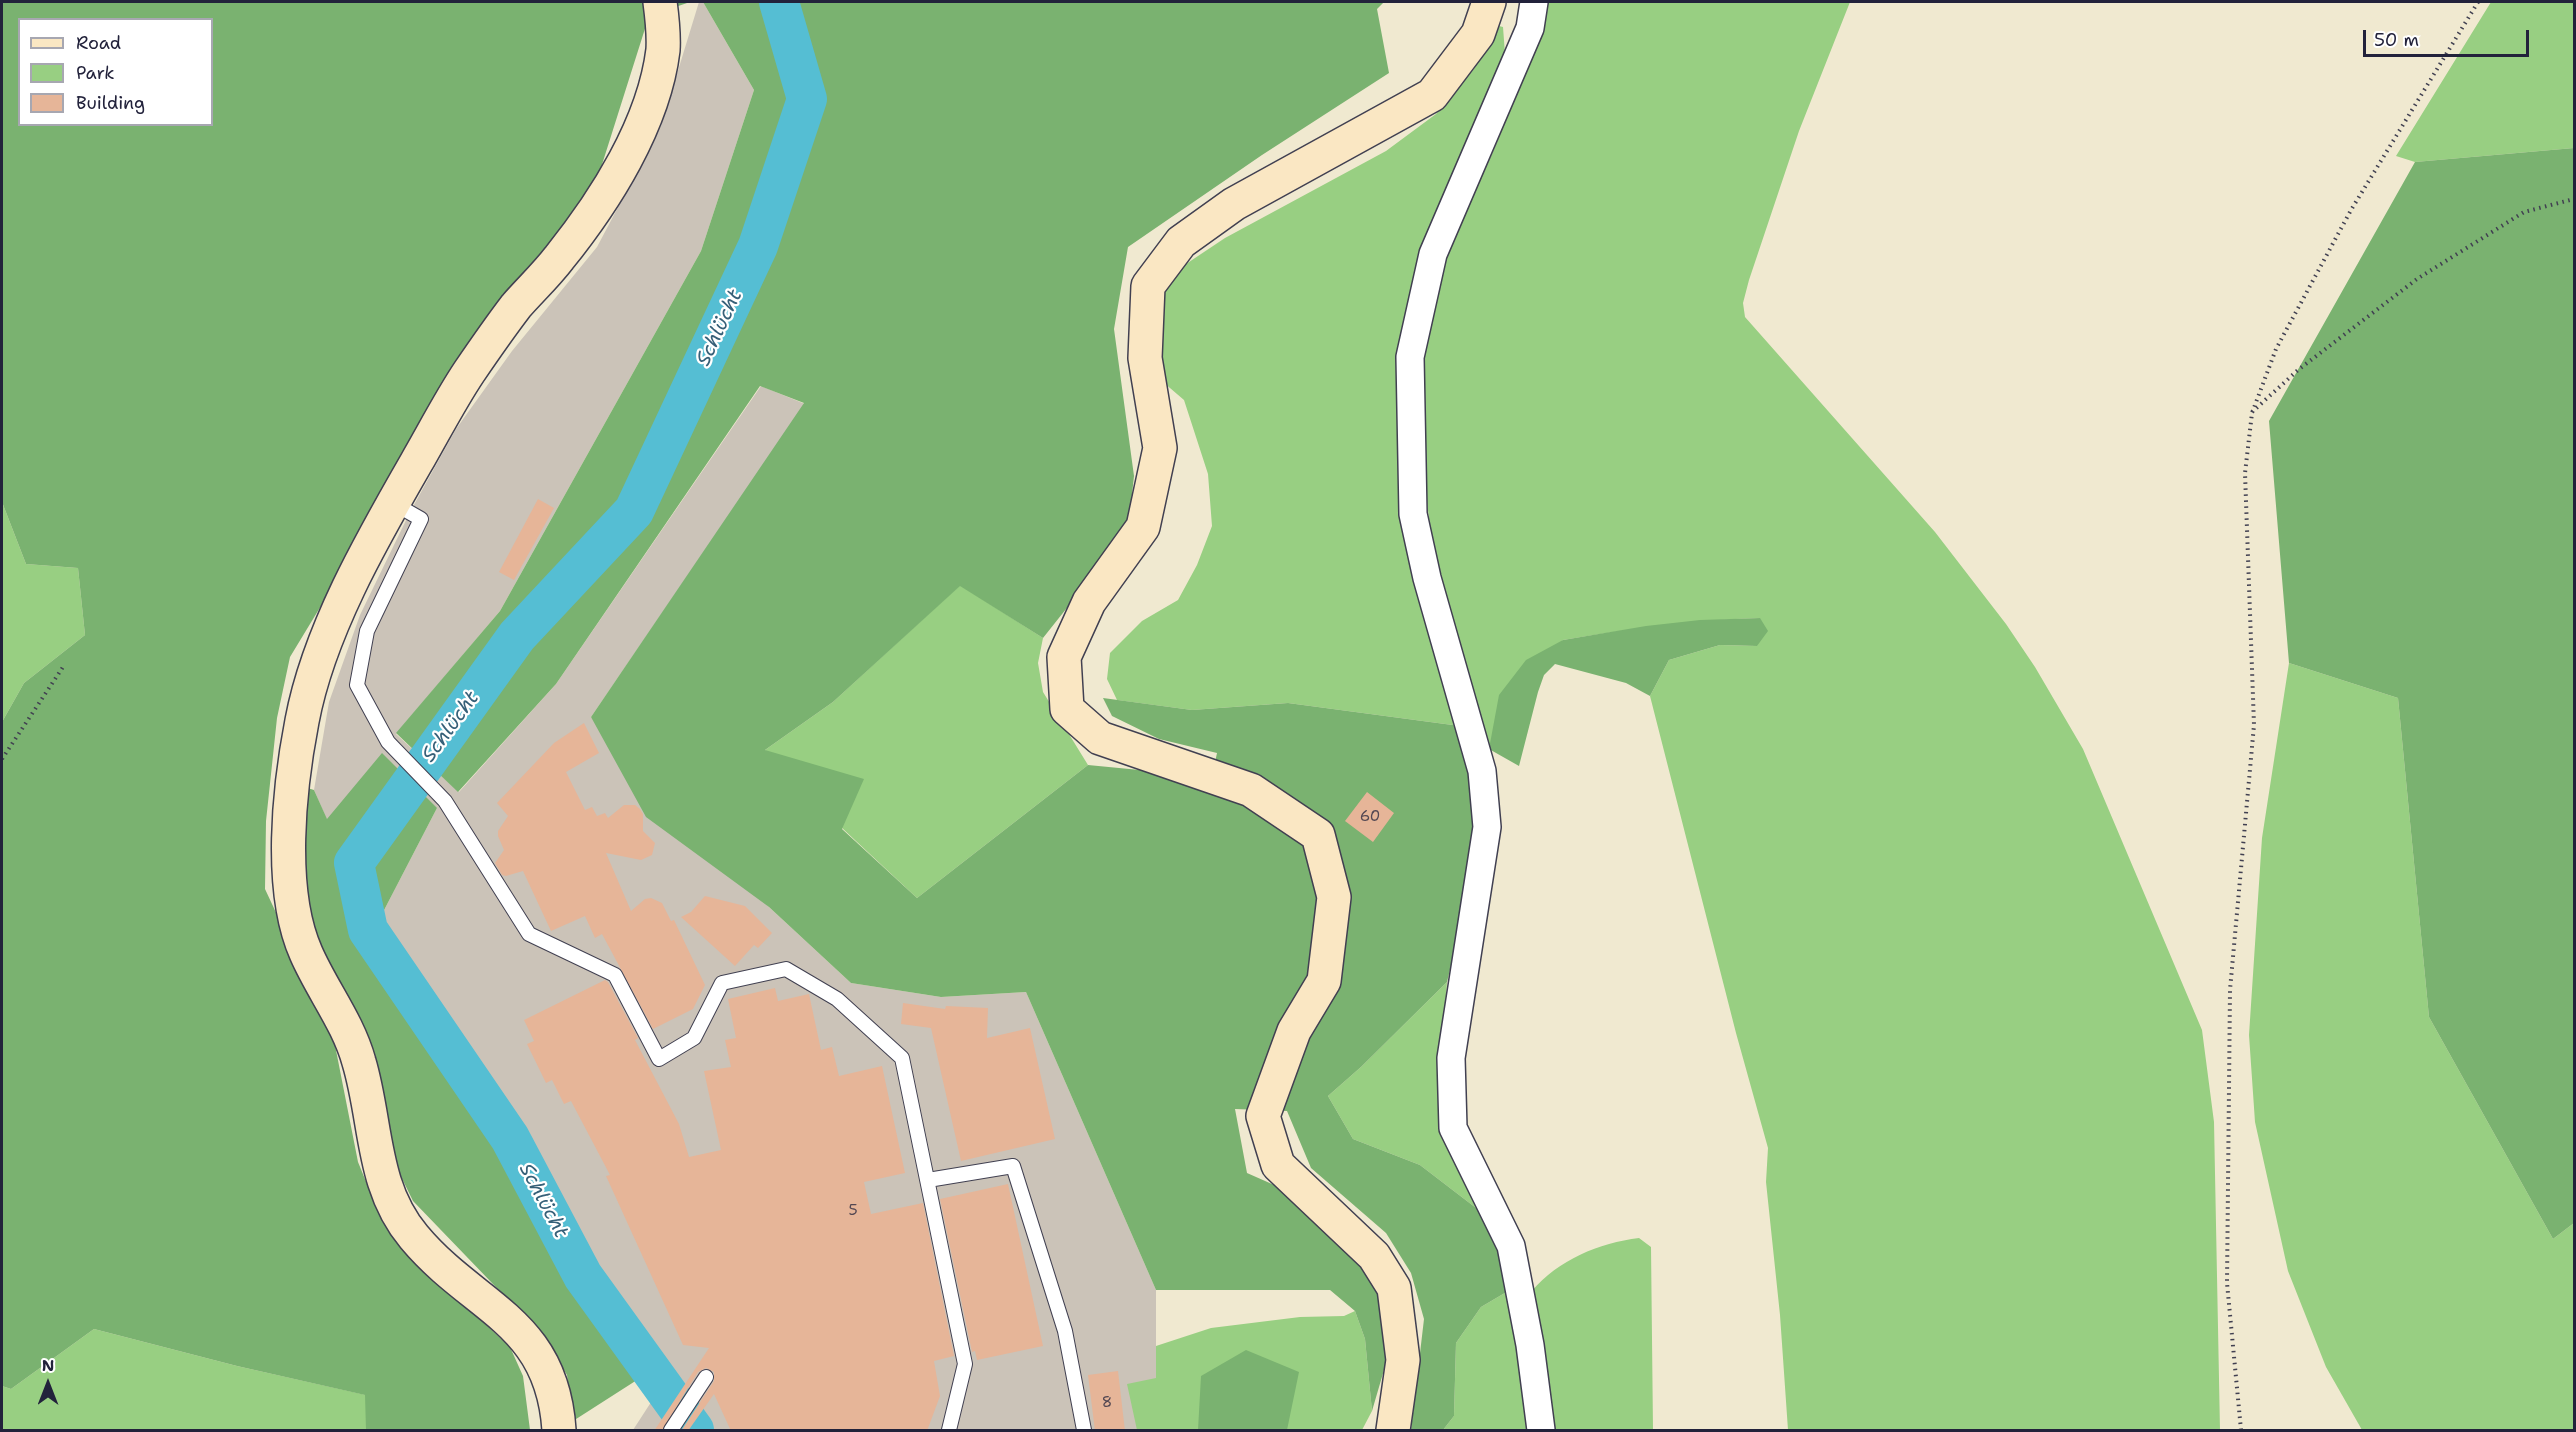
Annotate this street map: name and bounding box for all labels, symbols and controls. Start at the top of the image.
legend [18,18,213,126]
scale bar [2366,18,2532,56]
text: 50 m [2374,28,2419,52]
text: Road [76,31,121,55]
text: Park [76,61,115,85]
text: Building [76,91,145,115]
water label: Schlücht [692,286,748,370]
water label: Schlücht [417,687,485,767]
house number: 60 [1360,808,1380,826]
water label: Schlücht [513,1160,573,1242]
house number: 5 [848,1202,858,1220]
north arrow [18,1354,78,1414]
text: N [42,1355,54,1376]
house number: 8 [1102,1394,1112,1412]

